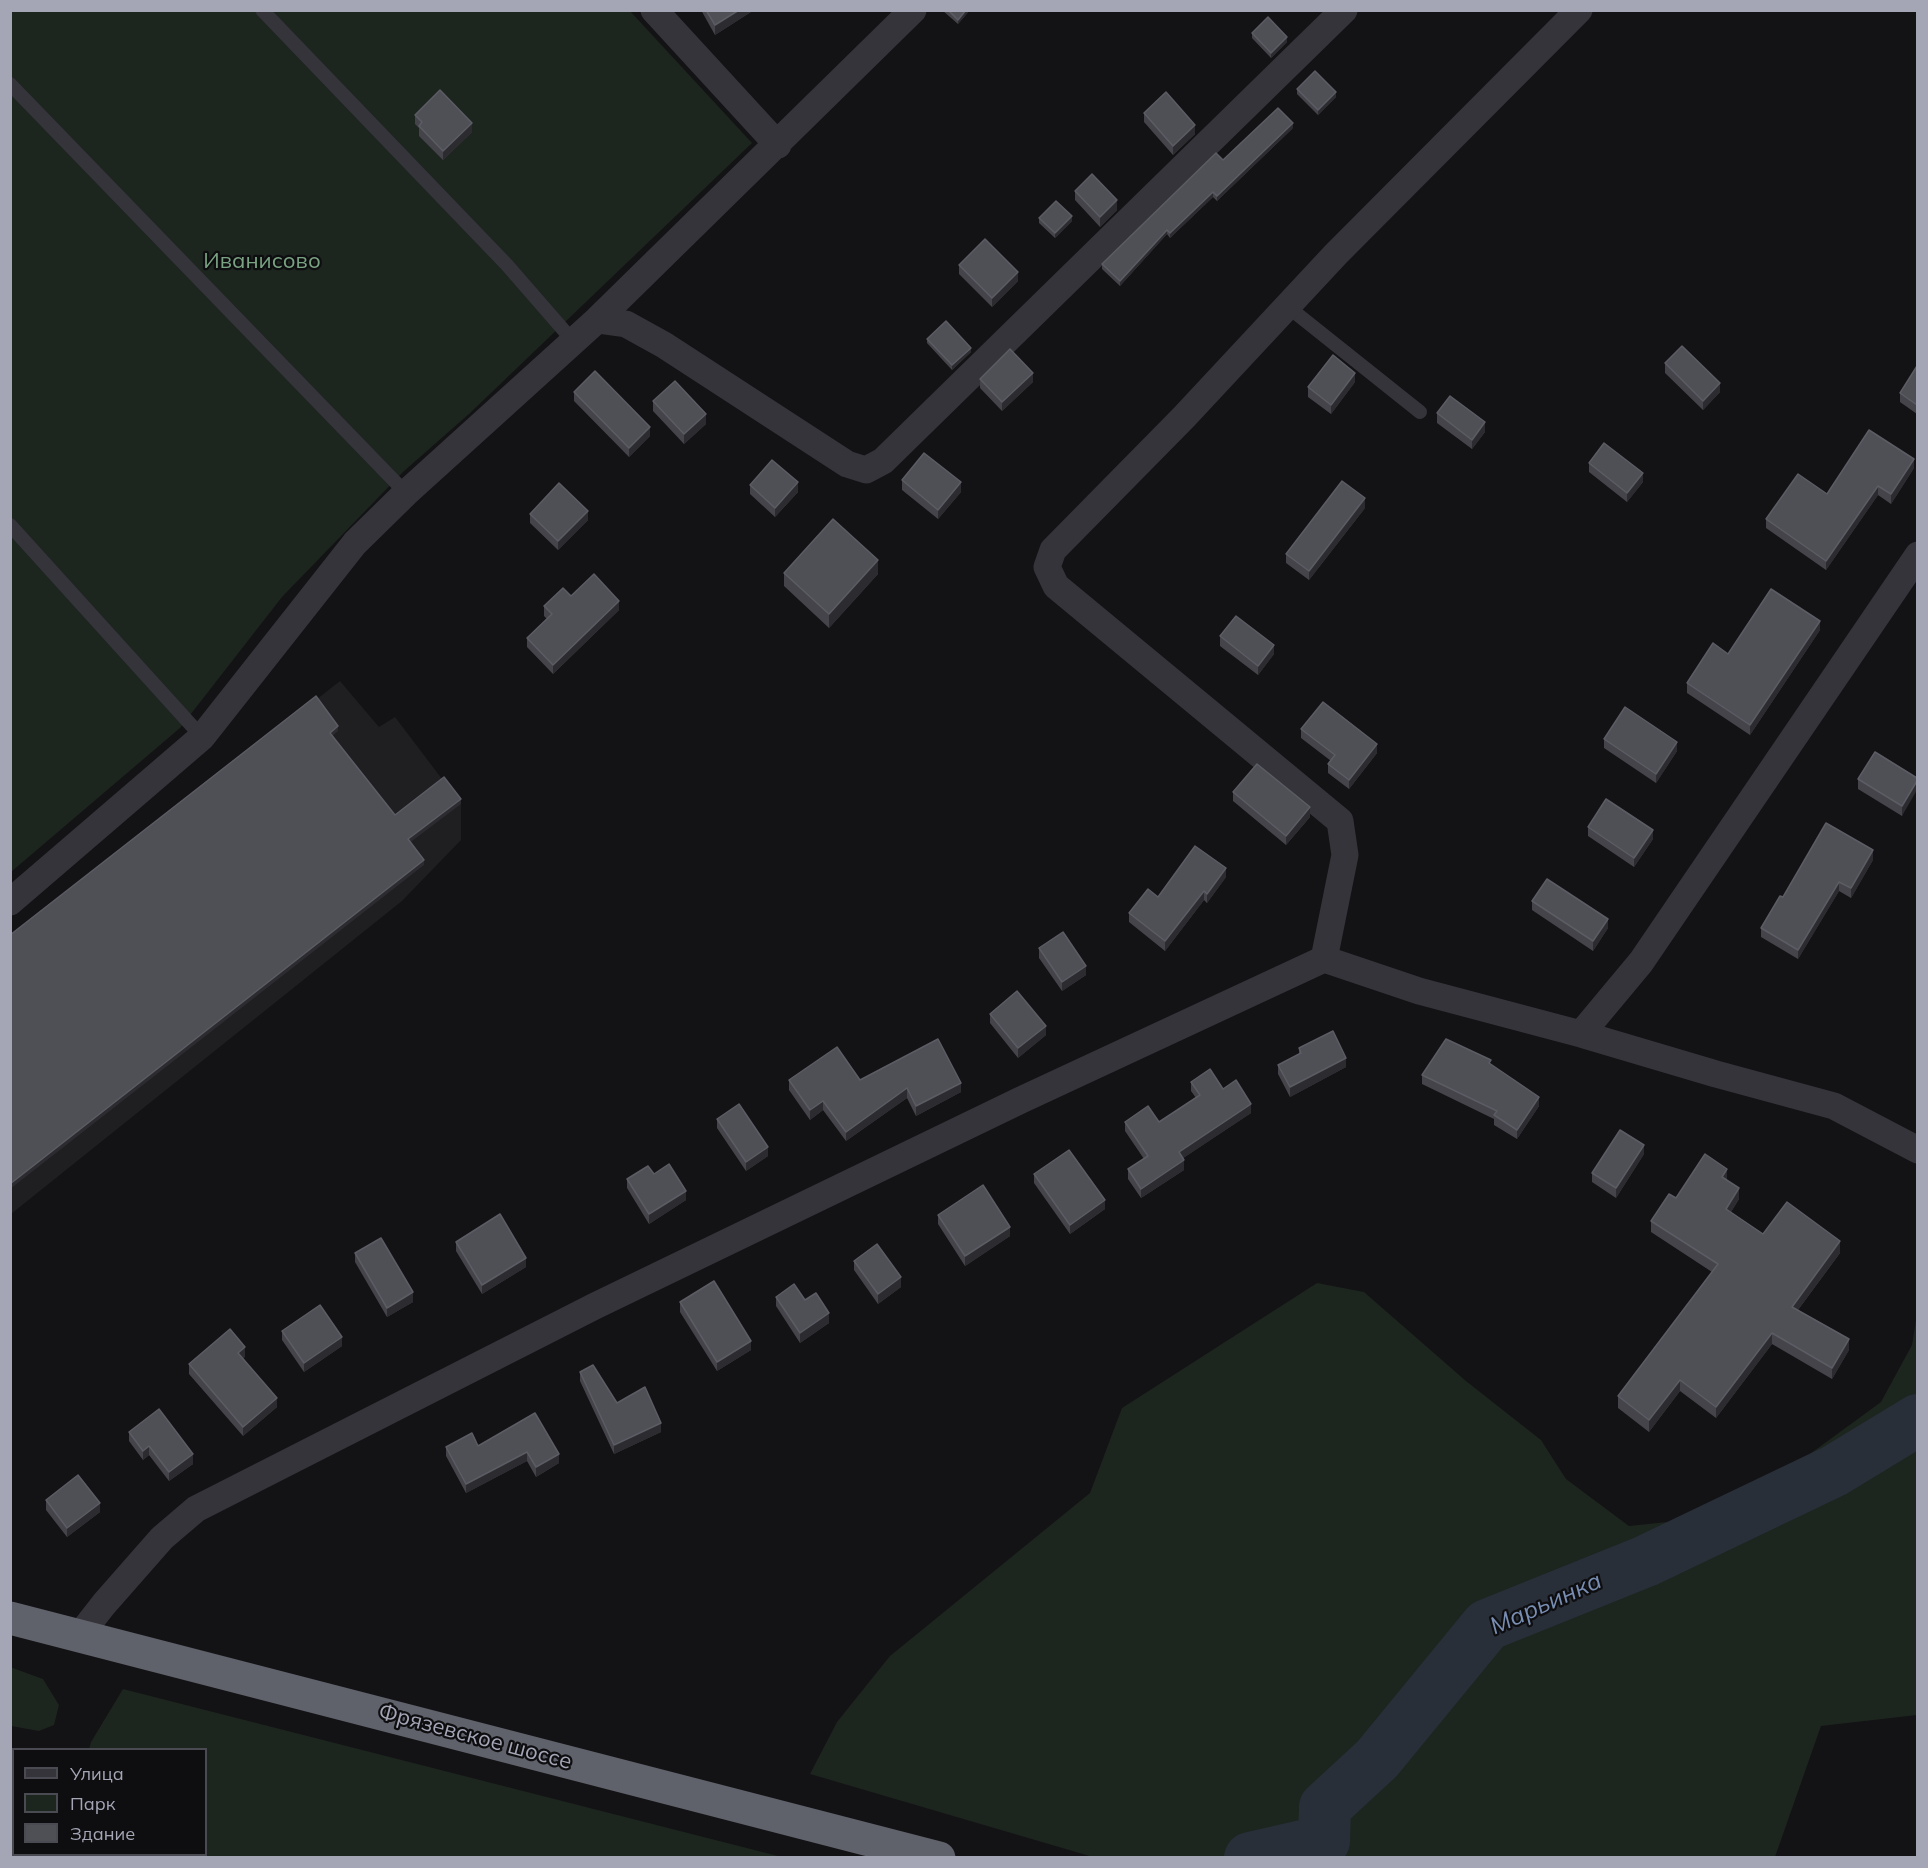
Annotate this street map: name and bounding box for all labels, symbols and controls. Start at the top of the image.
park label: Иванисово [203,248,321,274]
water label: Марьинка [1486,1567,1606,1641]
street label: Фрязевское шоссе [375,1698,575,1776]
legend [12,1748,207,1856]
text: Улица [70,1762,124,1785]
text: Парк [70,1792,115,1815]
text: Здание [70,1822,135,1845]

